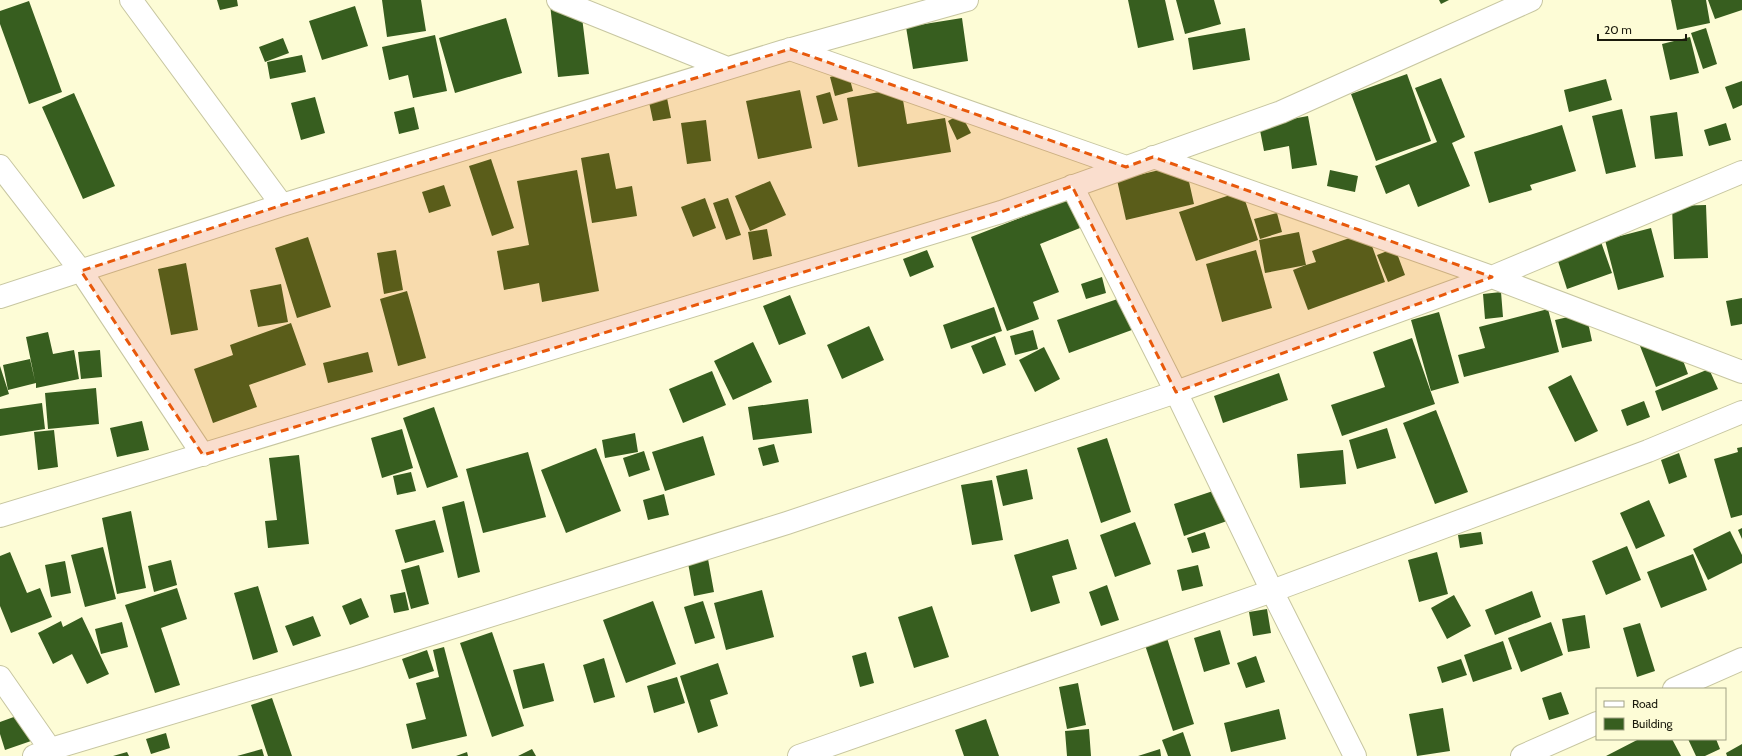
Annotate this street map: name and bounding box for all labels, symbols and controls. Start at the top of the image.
scale bar [1598,16,1686,42]
text: 20 m [1604,22,1632,37]
legend [1596,688,1726,740]
text: Road [1632,696,1658,711]
text: Building [1632,716,1674,731]

